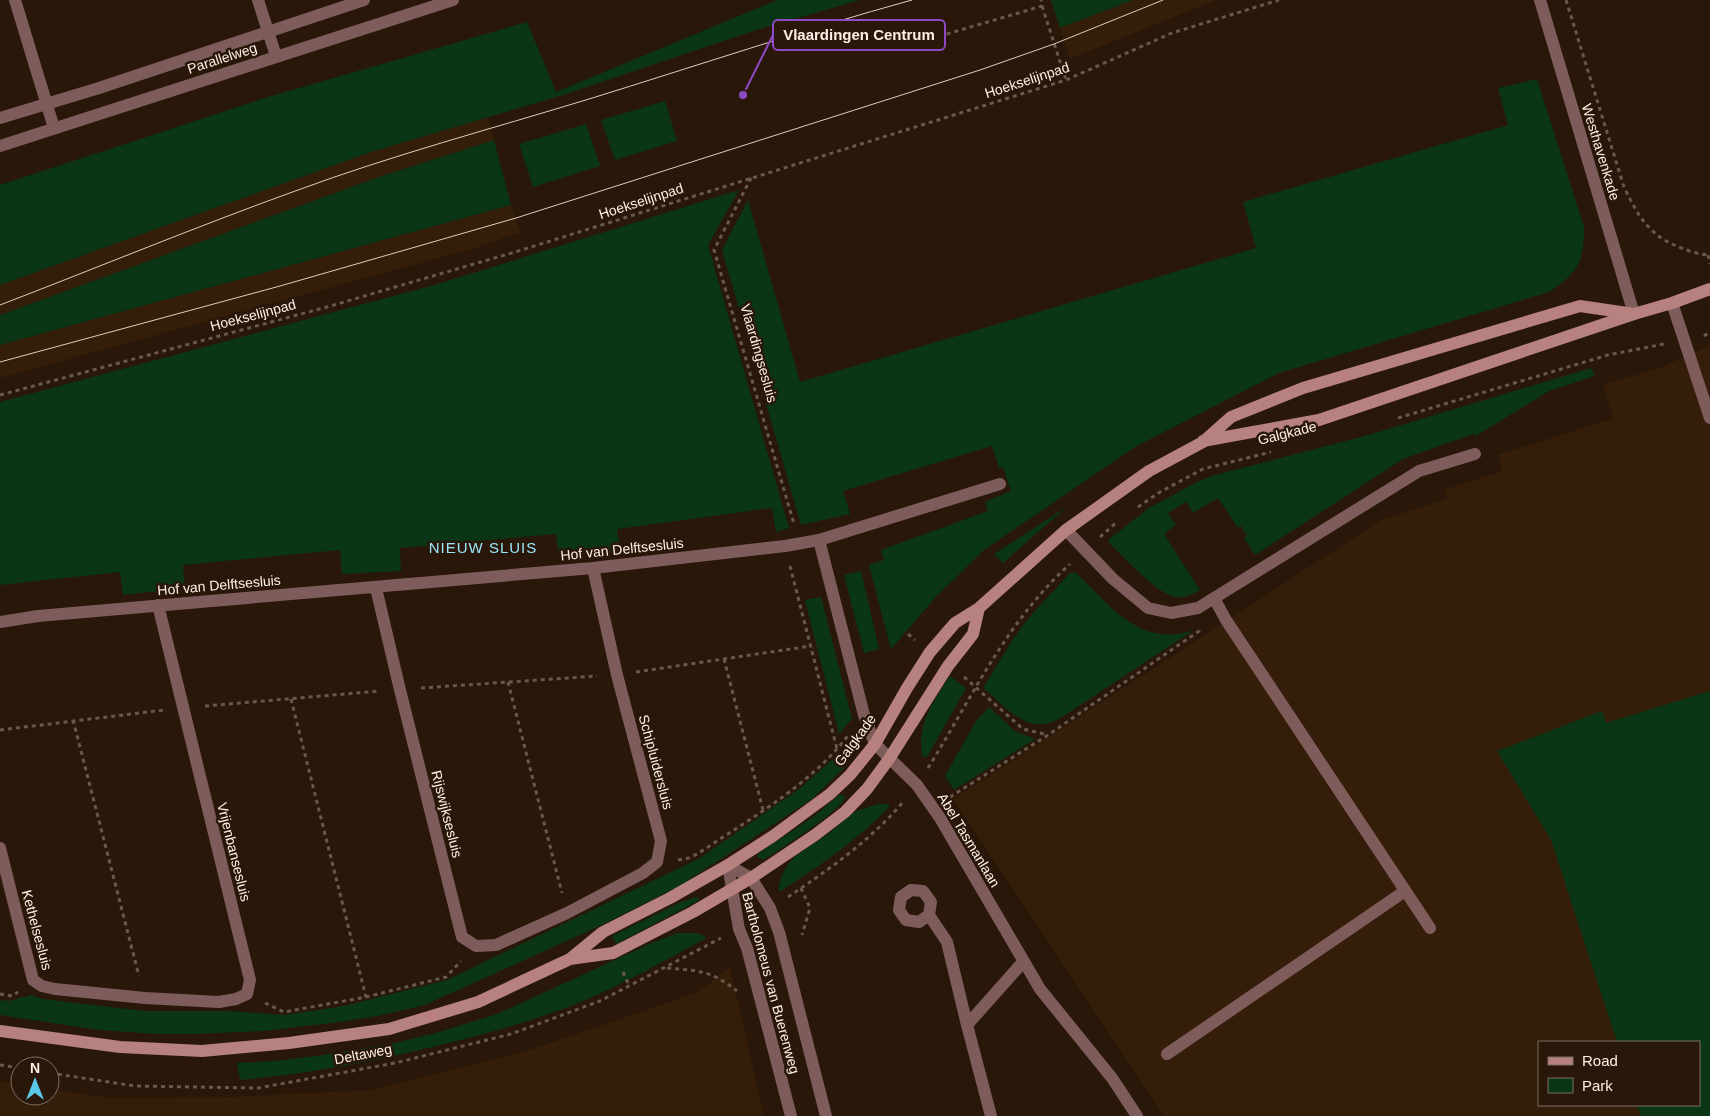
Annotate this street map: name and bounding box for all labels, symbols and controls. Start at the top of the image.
callout: Vlaardingen Centrum [773,20,945,50]
text: Vlaardingen Centrum [783,26,935,43]
street label: Parallelweg [185,39,259,77]
street label: Hoekselijnpad [983,59,1071,101]
street label: Westhavenkade [1579,102,1623,202]
street label: Hoekselijnpad [597,180,685,222]
street label: Hoekselijnpad [208,296,298,334]
street label: Vlaardingsesluis [737,302,781,404]
street label: Galgkade [1256,418,1318,448]
street label: Hof van Delftsesluis [560,535,684,563]
district label: NIEUW SLUIS [429,539,537,556]
street label: Hof van Delftsesluis [157,572,281,598]
street label: Galgkade [831,711,879,769]
street label: Schipluidersluis [636,713,676,811]
street label: Rijswijksesluis [428,769,466,859]
street label: Abel Tasmanlaan [935,790,1003,890]
street label: Vrijenbansesluis [214,801,254,903]
street label: Kethelsesluis [19,888,55,972]
street label: Bartholomeus van Buerenweg [739,890,803,1076]
street label: Deltaweg [333,1041,393,1067]
legend [1538,1041,1700,1106]
text: Road [1582,1052,1618,1069]
north arrow [10,1056,60,1106]
text: N [30,1060,40,1076]
text: Park [1582,1077,1613,1094]

